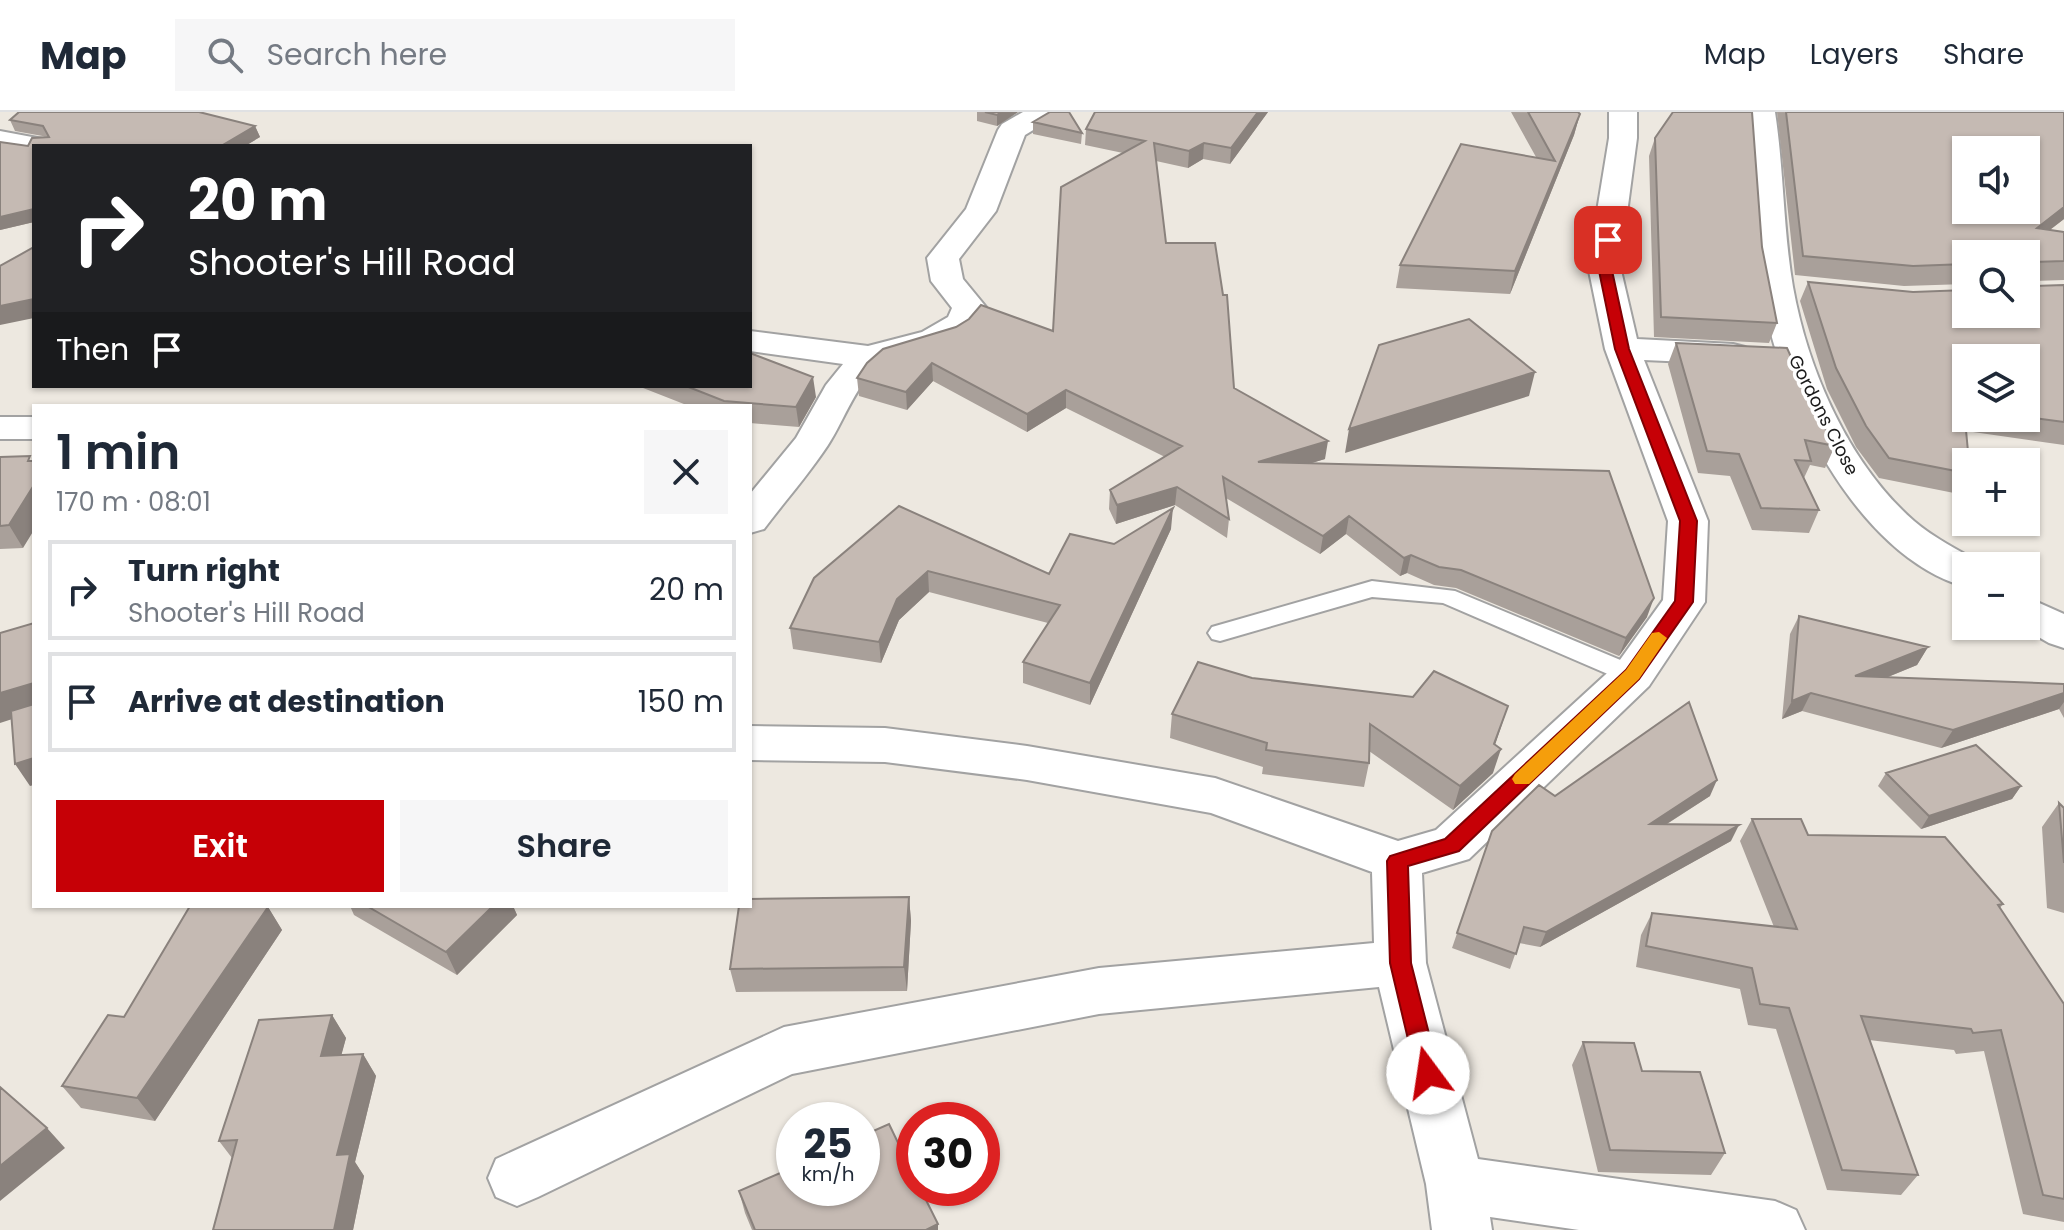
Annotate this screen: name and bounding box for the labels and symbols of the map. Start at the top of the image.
pin [1574,206,1642,274]
street label: Gordons Close [1783,350,1865,480]
position arrow [1386,1031,1470,1115]
speed limit sign: 30 [896,1102,1000,1206]

